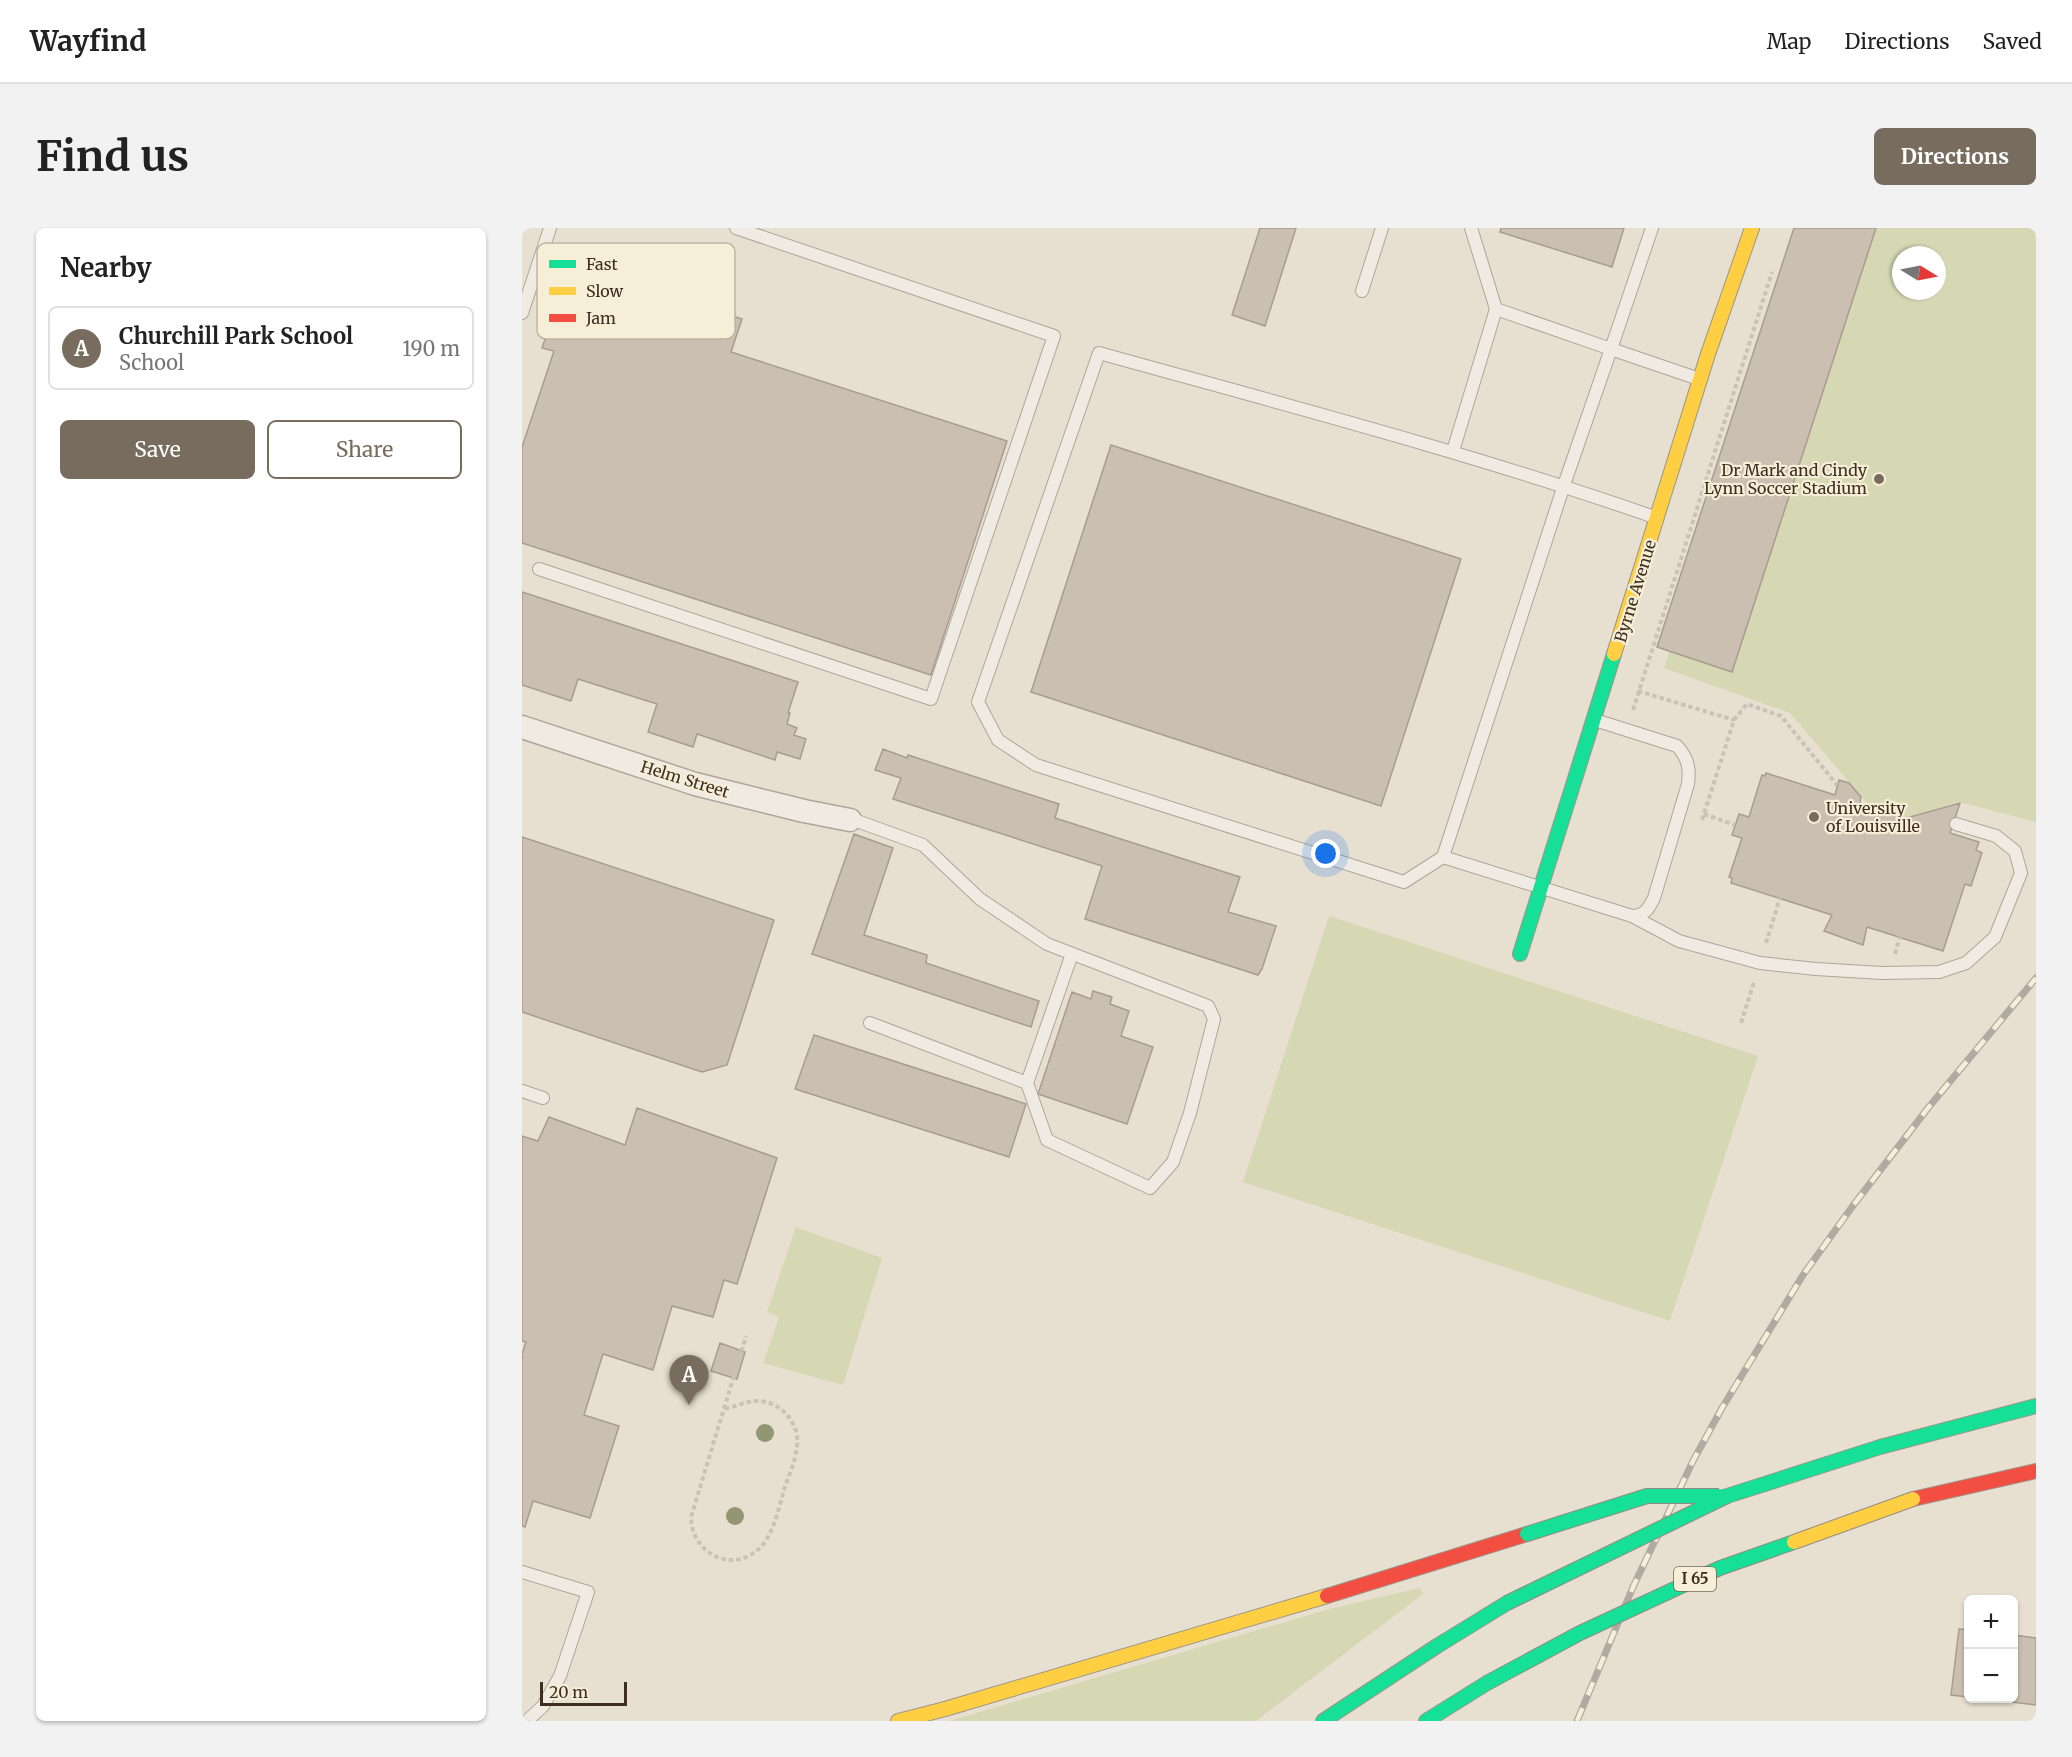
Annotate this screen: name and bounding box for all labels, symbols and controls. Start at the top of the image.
text: Wayfind [30,23,146,59]
text: Map [1767,28,1811,55]
text: Directions [1844,28,1949,55]
text: Saved [1982,28,2042,55]
button: Directions [1874,128,2036,185]
text: Find us [36,130,189,182]
legend [537,243,735,339]
north arrow [1892,246,1946,300]
text: Nearby [60,251,152,284]
text: Fast [586,254,619,274]
text: Slow [586,281,624,301]
text: Jam [585,308,616,328]
text: Churchill Park School [119,322,353,350]
text: A [74,336,89,361]
text: 190 m [402,336,460,361]
text: School [119,350,184,375]
button: Save [60,420,255,479]
button: Share [267,420,462,479]
place label: Dr Mark and Cindy Lynn Soccer Stadium [1704,460,1868,498]
marker: Dr Mark and Cindy Lynn Soccer Stadium [1872,472,1886,486]
street label: Byrne Avenue [1610,537,1660,645]
street label: Helm Street [638,756,732,802]
place label: University of Louisville [1826,798,1920,836]
marker: University of Louisville [1807,810,1821,824]
your location [1311,839,1340,868]
pin: A [670,1356,708,1405]
road number: I 65 [1674,1567,1716,1591]
map controls [1964,1595,2018,1703]
button: + [1964,1595,2018,1649]
button: − [1964,1649,2018,1703]
scale bar [540,1679,627,1706]
text: 20 m [549,1682,588,1702]

